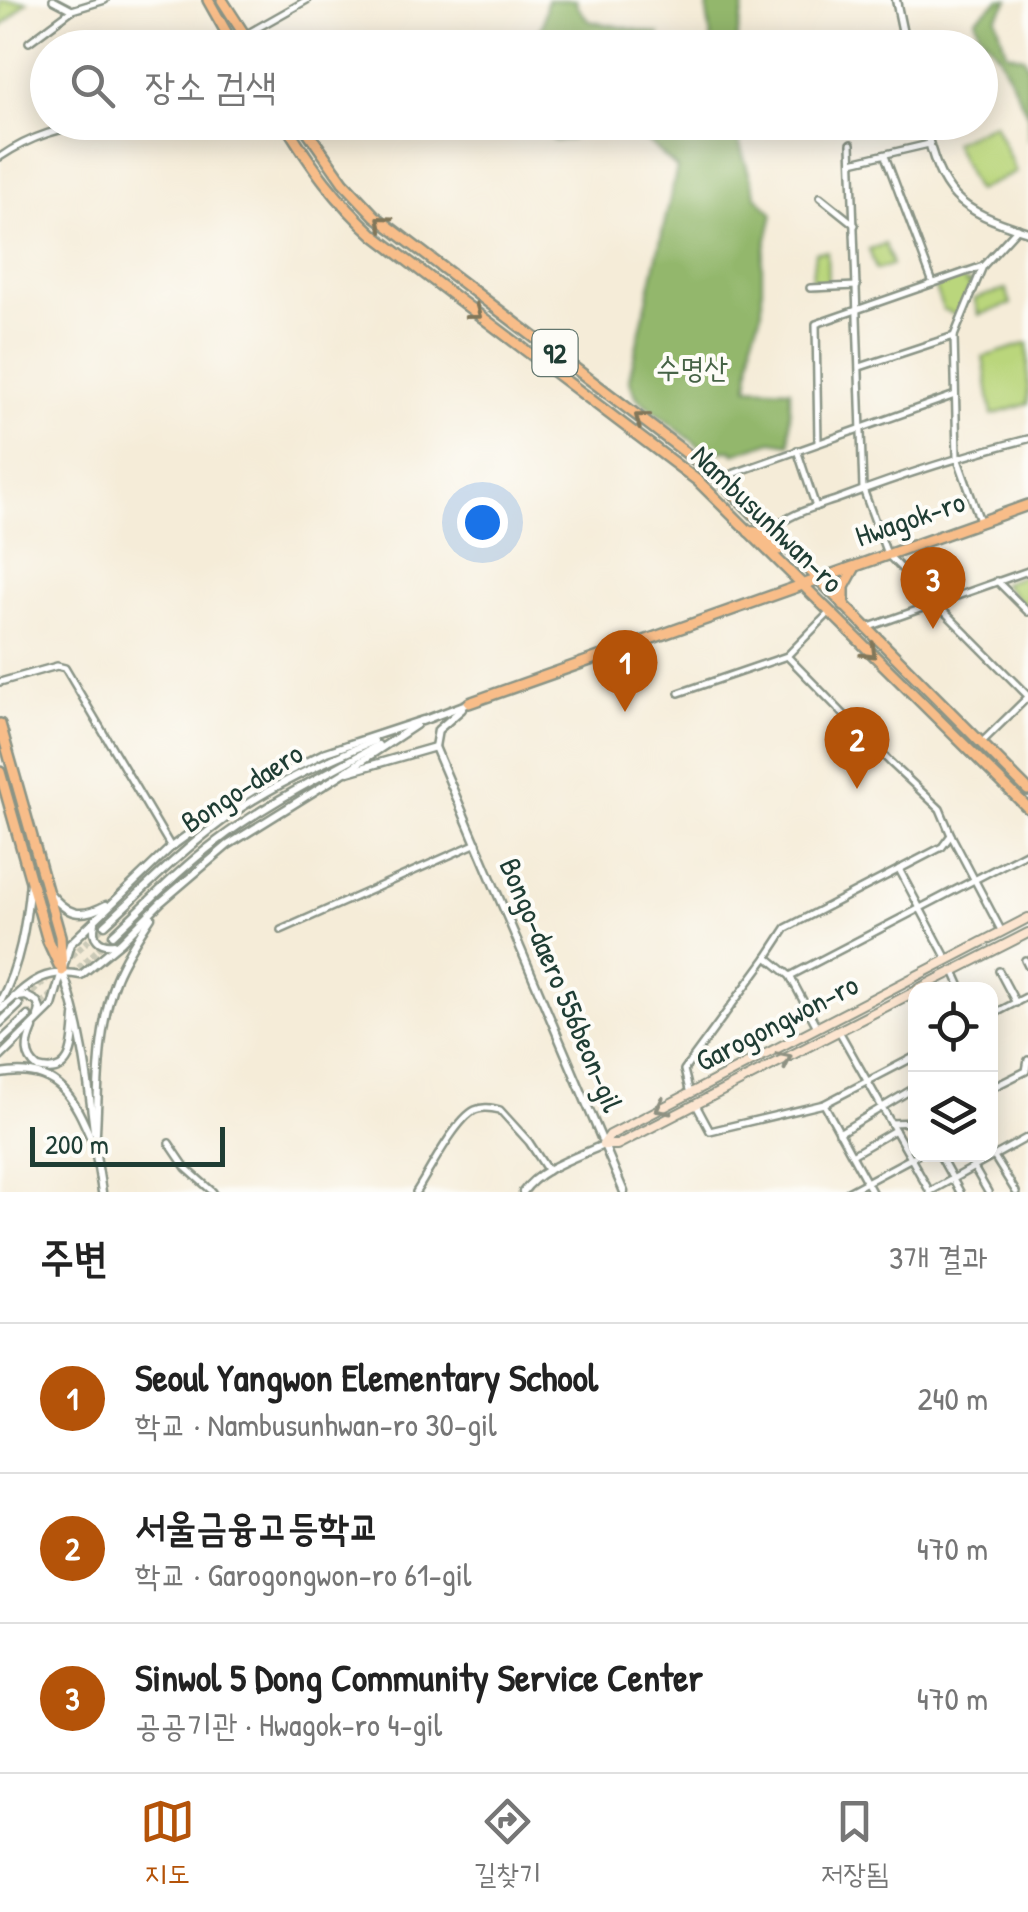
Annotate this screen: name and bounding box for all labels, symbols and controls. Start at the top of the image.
search box [30,30,998,140]
icon: search [65,58,120,113]
text: 장소 검색 [145,59,276,111]
one-way arrow [376,216,394,234]
one-way arrow [464,301,482,318]
road number: 92 [532,330,578,376]
park label: 수명산 [656,347,728,387]
one-way arrow [634,413,652,430]
street label: Nambusunhwan-ro [683,435,853,601]
street label: Hwagok-ro [850,481,970,555]
your location [457,497,508,548]
pin: 3 [900,546,966,629]
pin: 1 [592,630,658,712]
one-way arrow [858,641,876,659]
pin: 2 [824,706,890,789]
street label: Bongo-daero [173,733,310,841]
street label: Bongo-daero 556beon-gil [490,852,633,1118]
street label: Garogongwon-ro [688,964,865,1080]
map controls [908,982,998,1162]
button: locate [908,982,998,1072]
one-way arrow [774,1052,792,1071]
button: layers [908,1072,998,1162]
one-way arrow [654,1096,672,1115]
scale bar [30,1122,225,1166]
text: 200 m [45,1125,109,1163]
text: 주변 [40,1228,108,1285]
text: 3개 결과 [889,1236,988,1279]
text: Seoul Yangwon Elementary School [135,1351,598,1403]
text: 1 [67,1377,78,1420]
text: 240 m [918,1377,988,1420]
text: 학교 · Nambusunhwan-ro 30-gil [135,1403,497,1446]
text: 서울금융고등학교 [135,1500,380,1552]
text: 2 [65,1527,80,1570]
text: 470 m [917,1527,988,1570]
text: 학교 · Garogongwon-ro 61-gil [135,1553,472,1596]
text: Sinwol 5 Dong Community Service Center [135,1651,703,1703]
text: 3 [65,1677,80,1720]
text: 470 m [917,1677,988,1720]
text: 공공기관 · Hwagok-ro 4-gil [135,1703,442,1746]
tab: 지도 [140,1794,195,1893]
tab: 길찾기 [474,1794,541,1893]
tab: 저장됨 [821,1794,888,1893]

